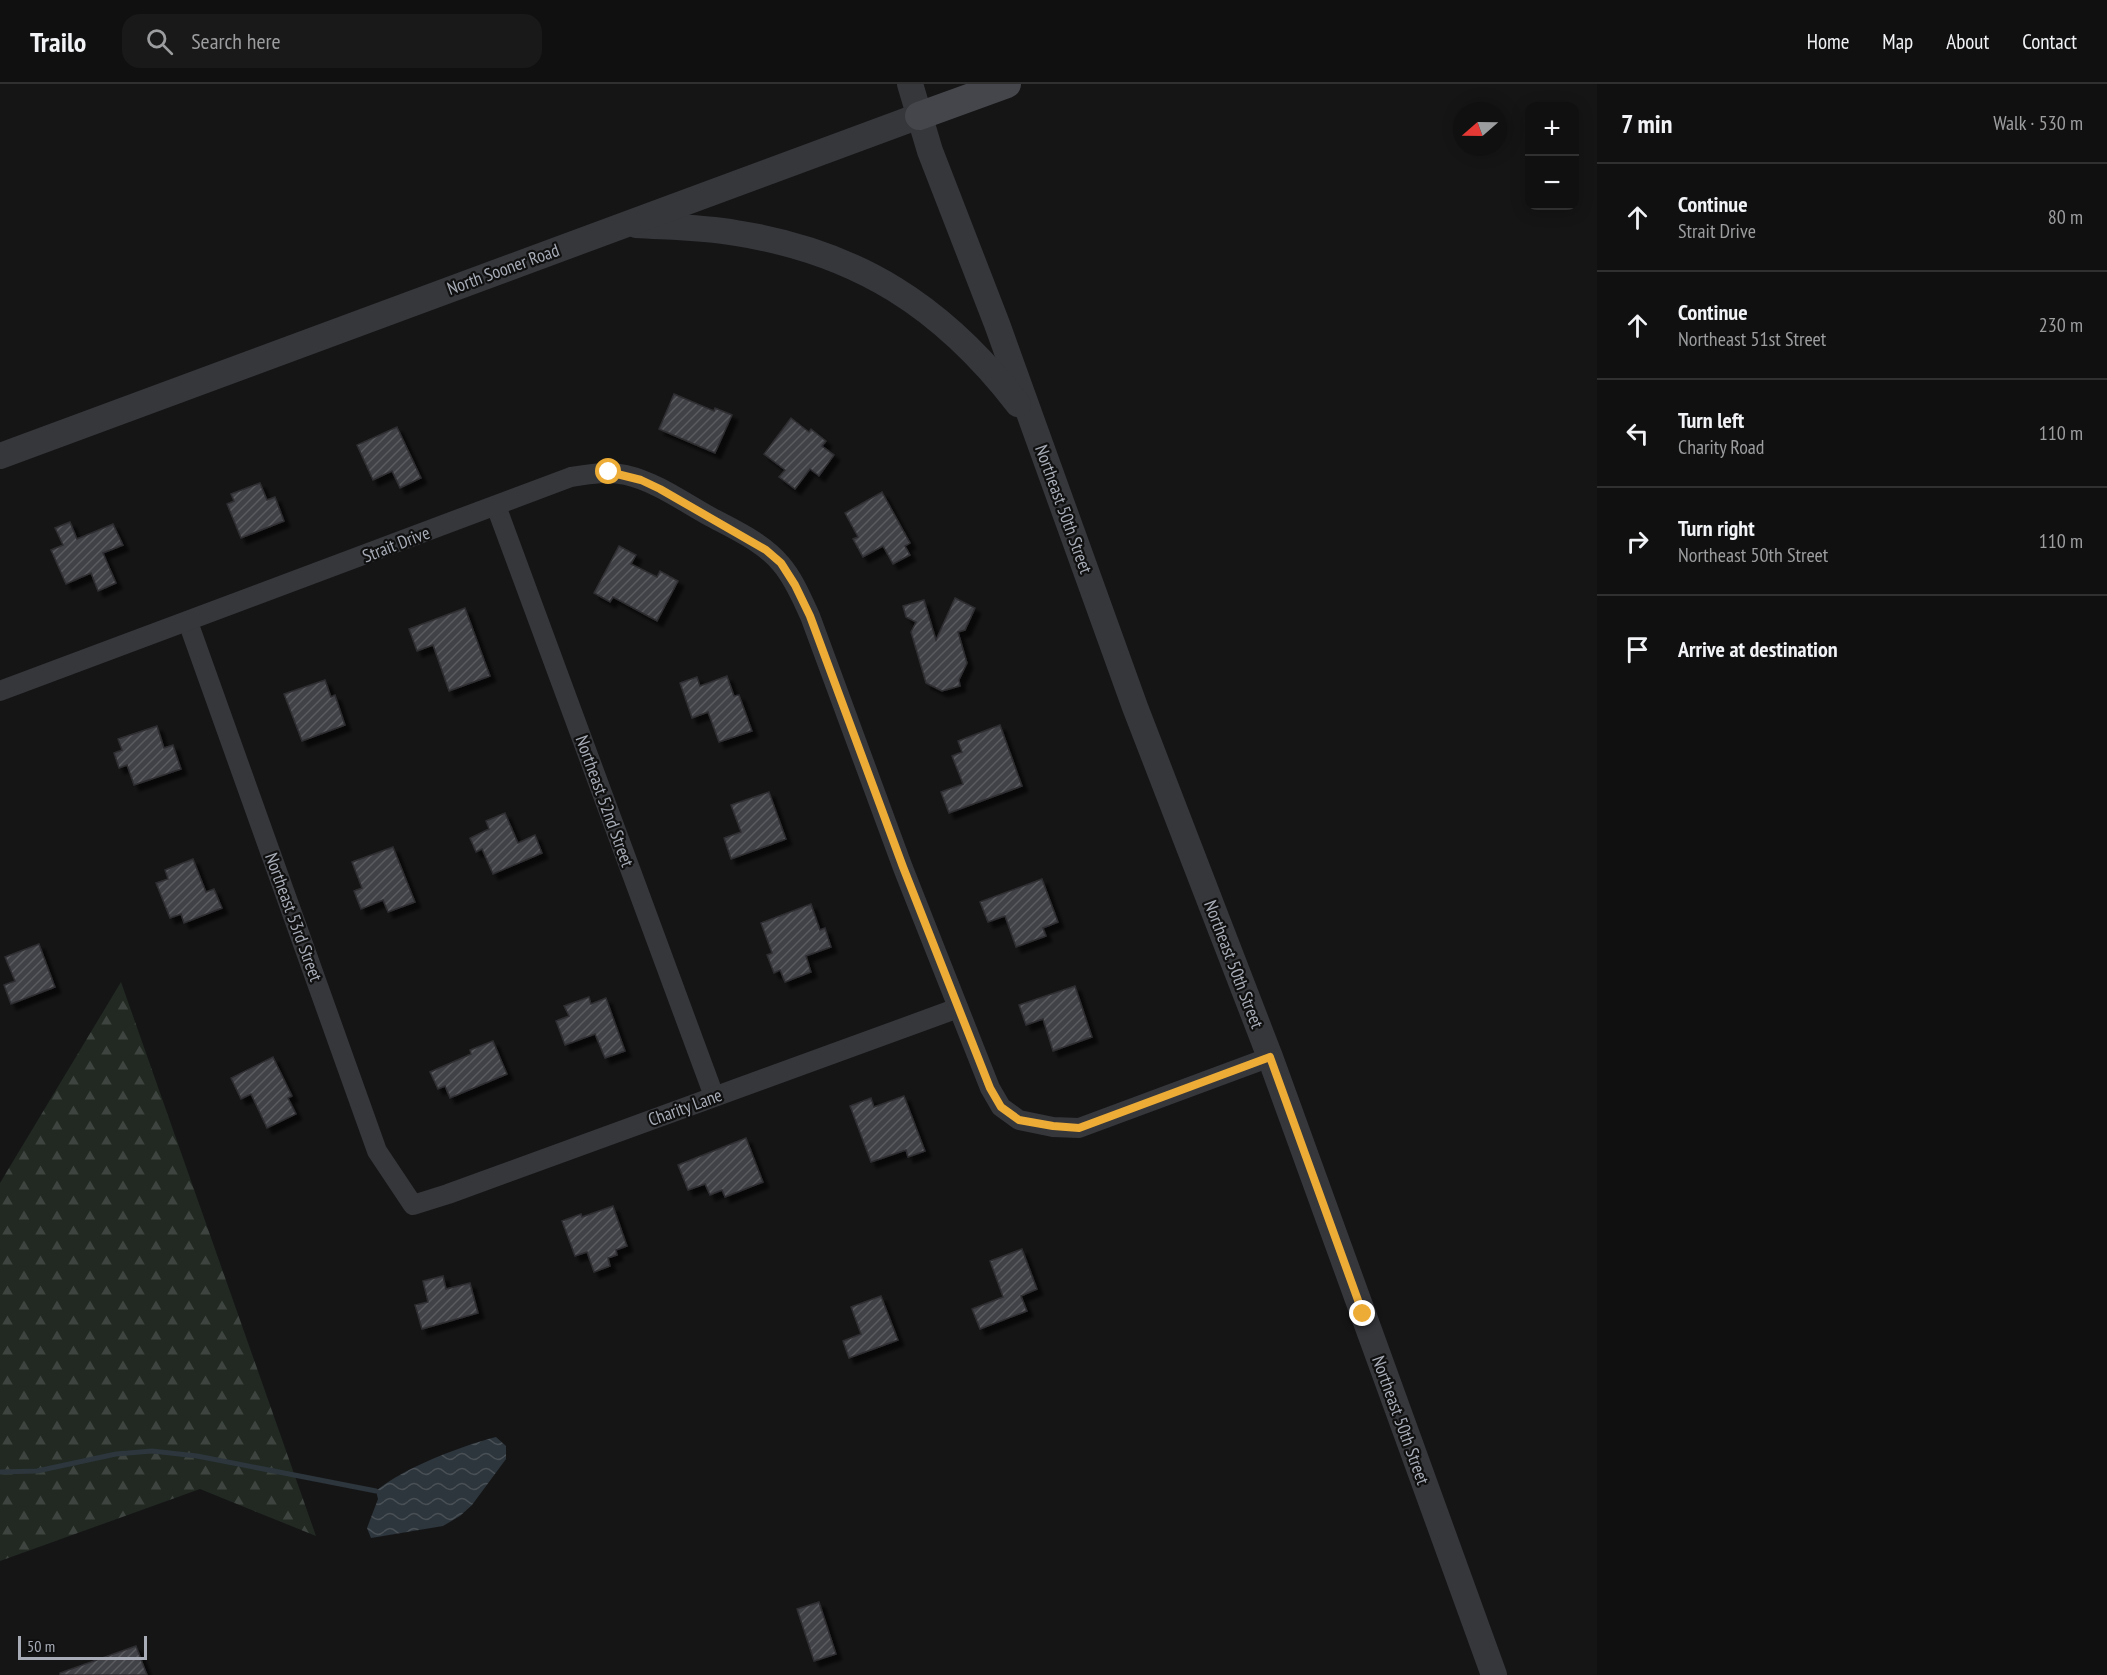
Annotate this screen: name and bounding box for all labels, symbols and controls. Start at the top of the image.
search box [122,14,542,68]
text: Trailo [30,23,86,60]
icon: search [143,25,176,58]
text: Search here [191,27,281,55]
text: Home [1807,28,1849,55]
text: Map [1882,28,1913,55]
text: About [1946,28,1989,55]
text: Contact [2022,28,2077,55]
north arrow [1453,102,1507,156]
map controls [1525,102,1579,210]
button: + [1525,102,1579,156]
text: 7 min [1621,107,1672,140]
text: Walk · 530 m [1993,110,2083,136]
button: − [1525,156,1579,210]
text: Continue [1678,190,1748,218]
icon: ahead [1621,201,1654,234]
text: 80 m [2048,204,2083,230]
text: Strait Drive [1678,218,1756,244]
street label: North Sooner Road [444,238,562,300]
text: Continue [1678,298,1748,326]
icon: ahead [1621,309,1654,342]
text: 230 m [2039,312,2083,338]
text: Northeast 51st Street [1678,326,1826,352]
text: Turn left [1678,406,1744,434]
icon: left [1621,417,1654,450]
text: 110 m [2039,420,2083,446]
text: Charity Road [1678,434,1764,460]
street label: Northeast 50th Street [1030,441,1098,577]
route start [595,458,621,484]
text: Turn right [1678,514,1755,542]
street label: Strait Drive [359,521,433,567]
icon: right [1621,525,1654,558]
text: 110 m [2039,528,2083,554]
text: Northeast 50th Street [1678,542,1828,568]
icon: arrive [1621,633,1654,666]
text: Arrive at destination [1678,635,1838,663]
street label: Northeast 52nd Street [571,732,639,870]
street label: Northeast 53rd Street [260,850,328,984]
street label: Northeast 50th Street [1199,897,1269,1031]
street label: Charity Lane [645,1083,725,1131]
route end [1349,1300,1375,1326]
street label: Northeast 50th Street [1367,1352,1435,1488]
scale bar [18,1633,147,1660]
text: 50 m [27,1636,55,1656]

